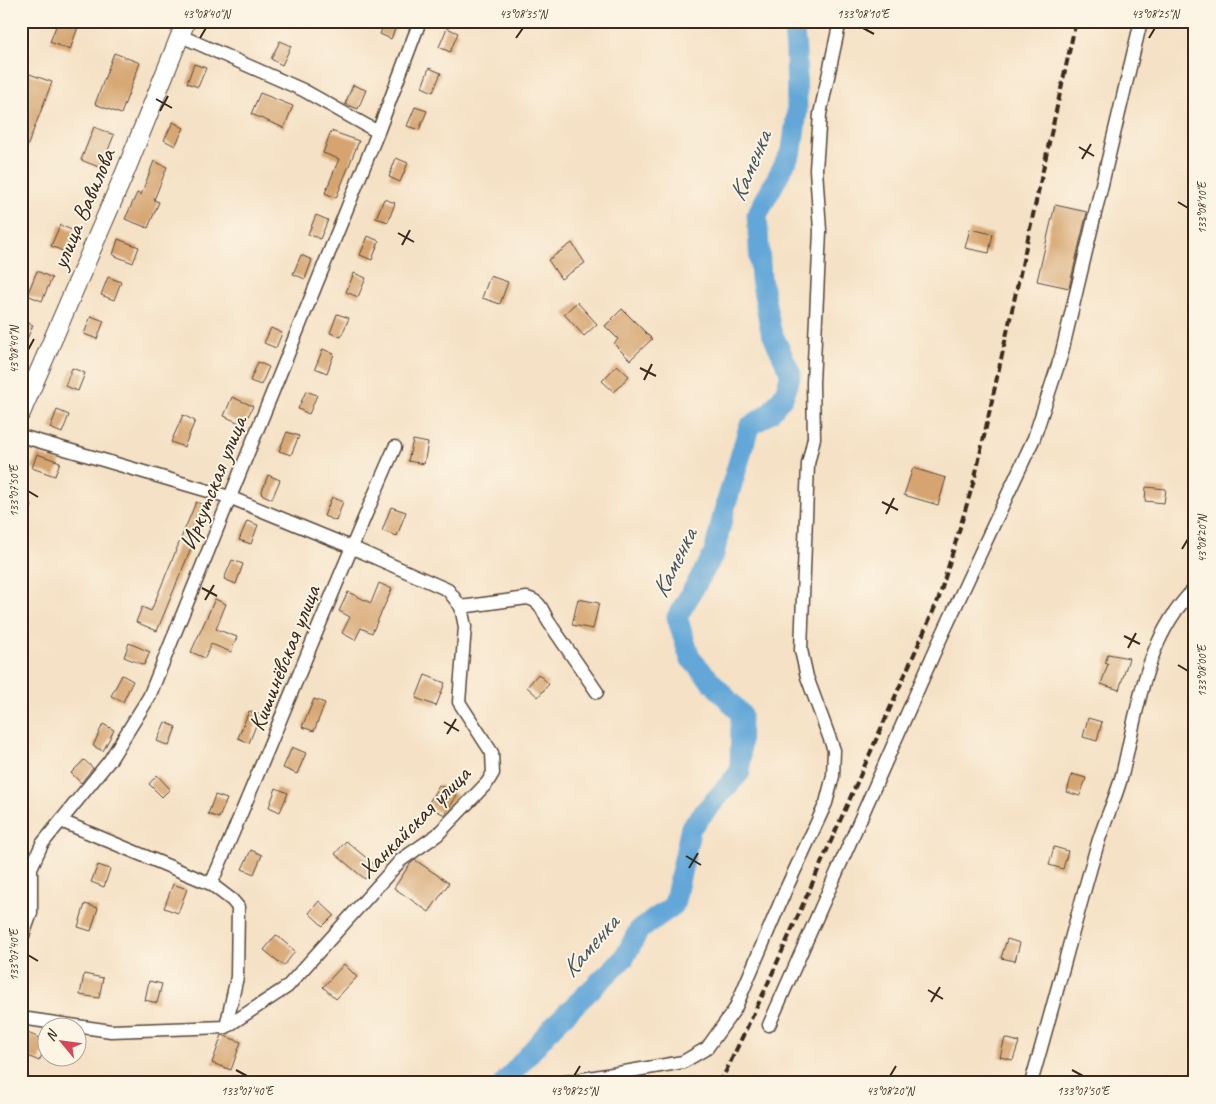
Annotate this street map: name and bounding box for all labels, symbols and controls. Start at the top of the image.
text: 43°08'40"N [182,6,231,22]
text: 43°08'35"N [499,6,548,22]
text: 133°08'10"E [837,6,891,22]
text: 43°08'25"N [1131,6,1180,22]
water label: Каменка [721,124,780,206]
street label: улица Вавилова [43,143,122,275]
text: 133°08'10"E [1194,180,1210,234]
text: 43°08'40"N [6,325,22,374]
street label: Иркутская улица [173,410,254,554]
text: 133°07'50"E [6,463,22,517]
text: 43°08'20"N [1194,514,1210,563]
water label: Каменка [644,521,706,603]
street label: Кишинёвская улица [241,580,327,735]
text: 133°08'00"E [1194,643,1210,697]
street label: Ханкайская улица [352,759,477,884]
water label: Каменка [554,906,628,984]
text: 133°07'40"E [6,927,22,981]
north arrow [38,1016,88,1066]
text: N [42,1026,62,1044]
text: 133°07'40"E [221,1083,275,1099]
text: 43°08'25"N [550,1083,599,1099]
text: 43°08'20"N [866,1083,915,1099]
text: 133°07'50"E [1057,1083,1111,1099]

